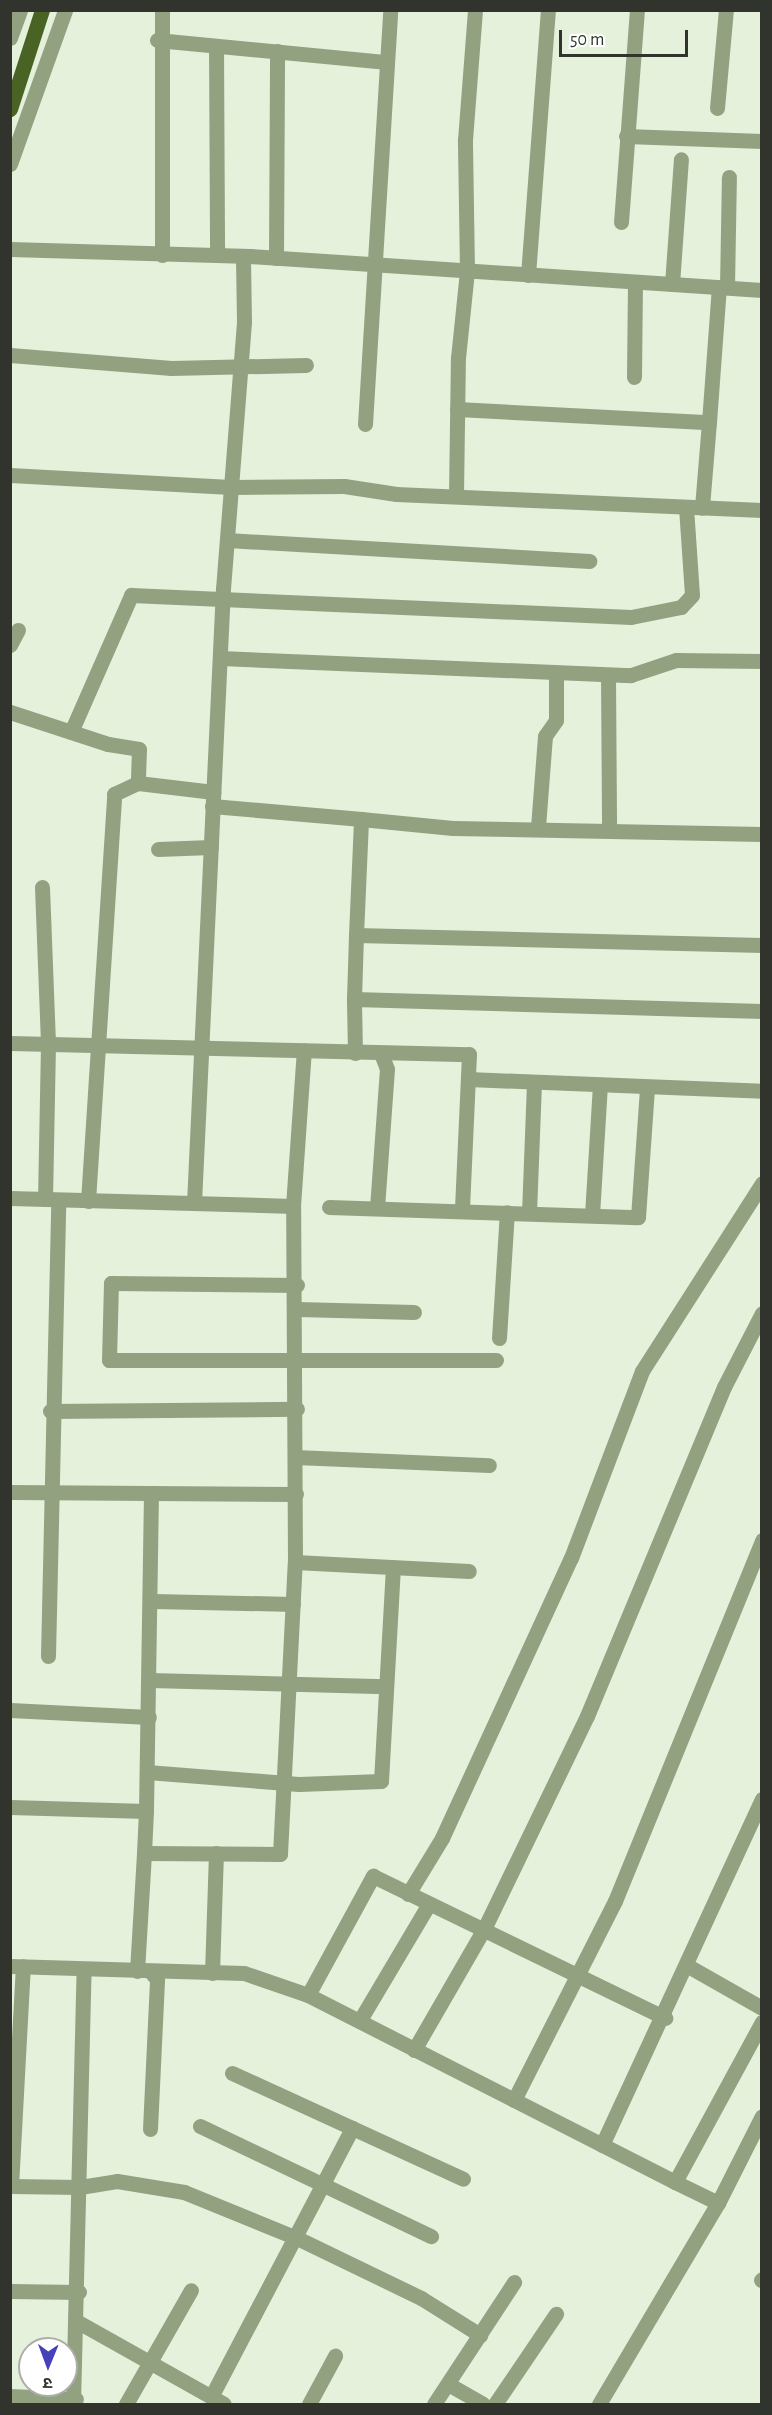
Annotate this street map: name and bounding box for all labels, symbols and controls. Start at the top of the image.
scale bar [562,18,691,56]
text: 50 m [570,31,604,49]
north arrow [18,2337,78,2397]
text: उ [43,2375,53,2391]

